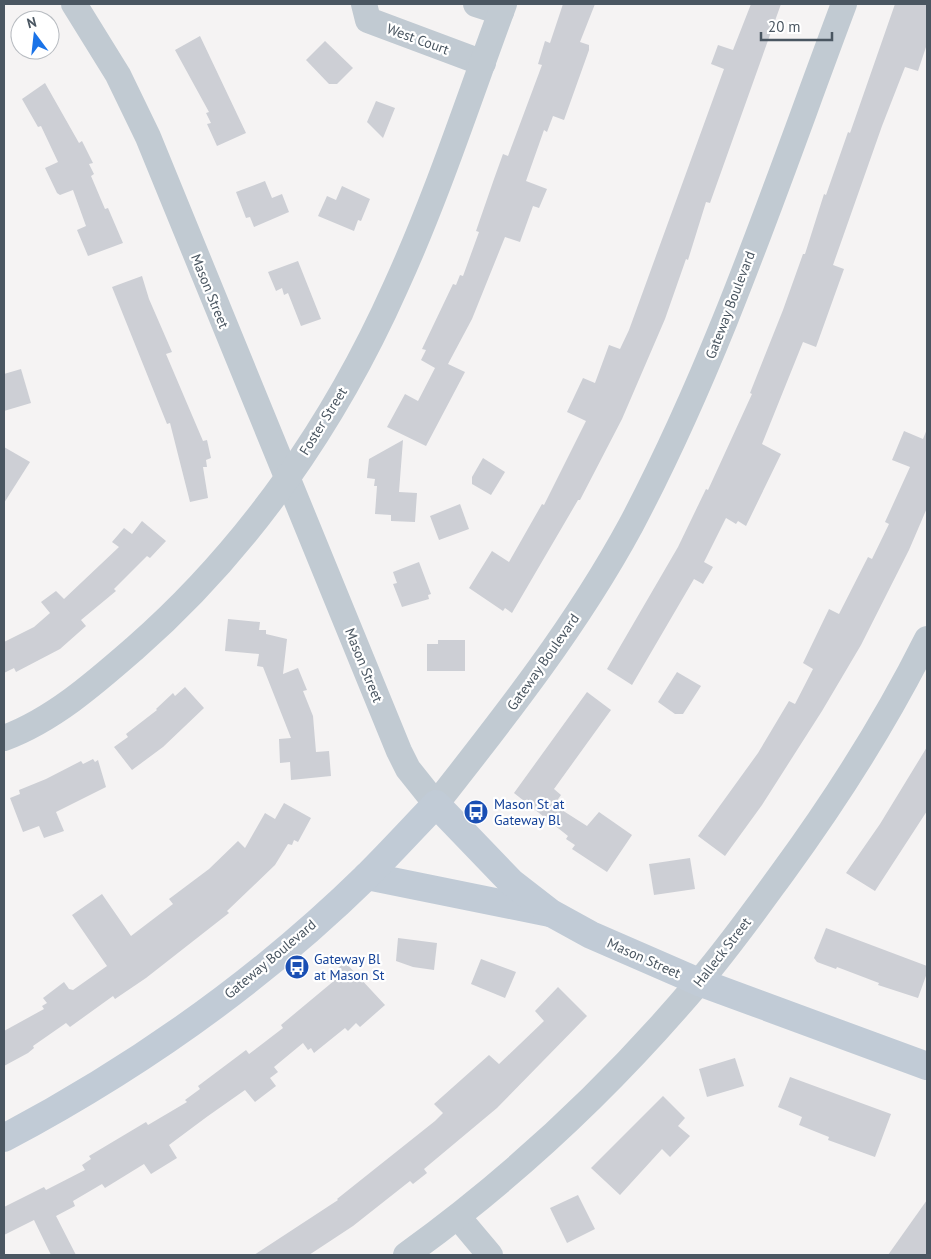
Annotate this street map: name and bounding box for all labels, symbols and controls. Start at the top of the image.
north arrow [10,10,60,60]
scale bar [761,10,832,42]
text: N [25,13,38,32]
text: 20 m [768,17,801,36]
street label: West Court [384,19,452,59]
street label: Gateway Boulevard [701,248,759,362]
street label: Mason Street [187,251,233,331]
street label: Foster Street [295,384,351,458]
street label: Gateway Boulevard [503,610,583,714]
street label: Mason Street [341,625,387,705]
place label: Mason St at Gateway Bl [494,795,565,829]
bus stop icon: Mason St at Gateway Bl [463,799,489,825]
street label: Halleck Street [689,913,755,990]
street label: Gateway Boulevard [220,915,320,1003]
street label: Mason Street [604,934,684,982]
place label: Gateway Bl at Mason St [314,950,385,984]
bus stop icon: Gateway Bl at Mason St [284,954,310,980]

